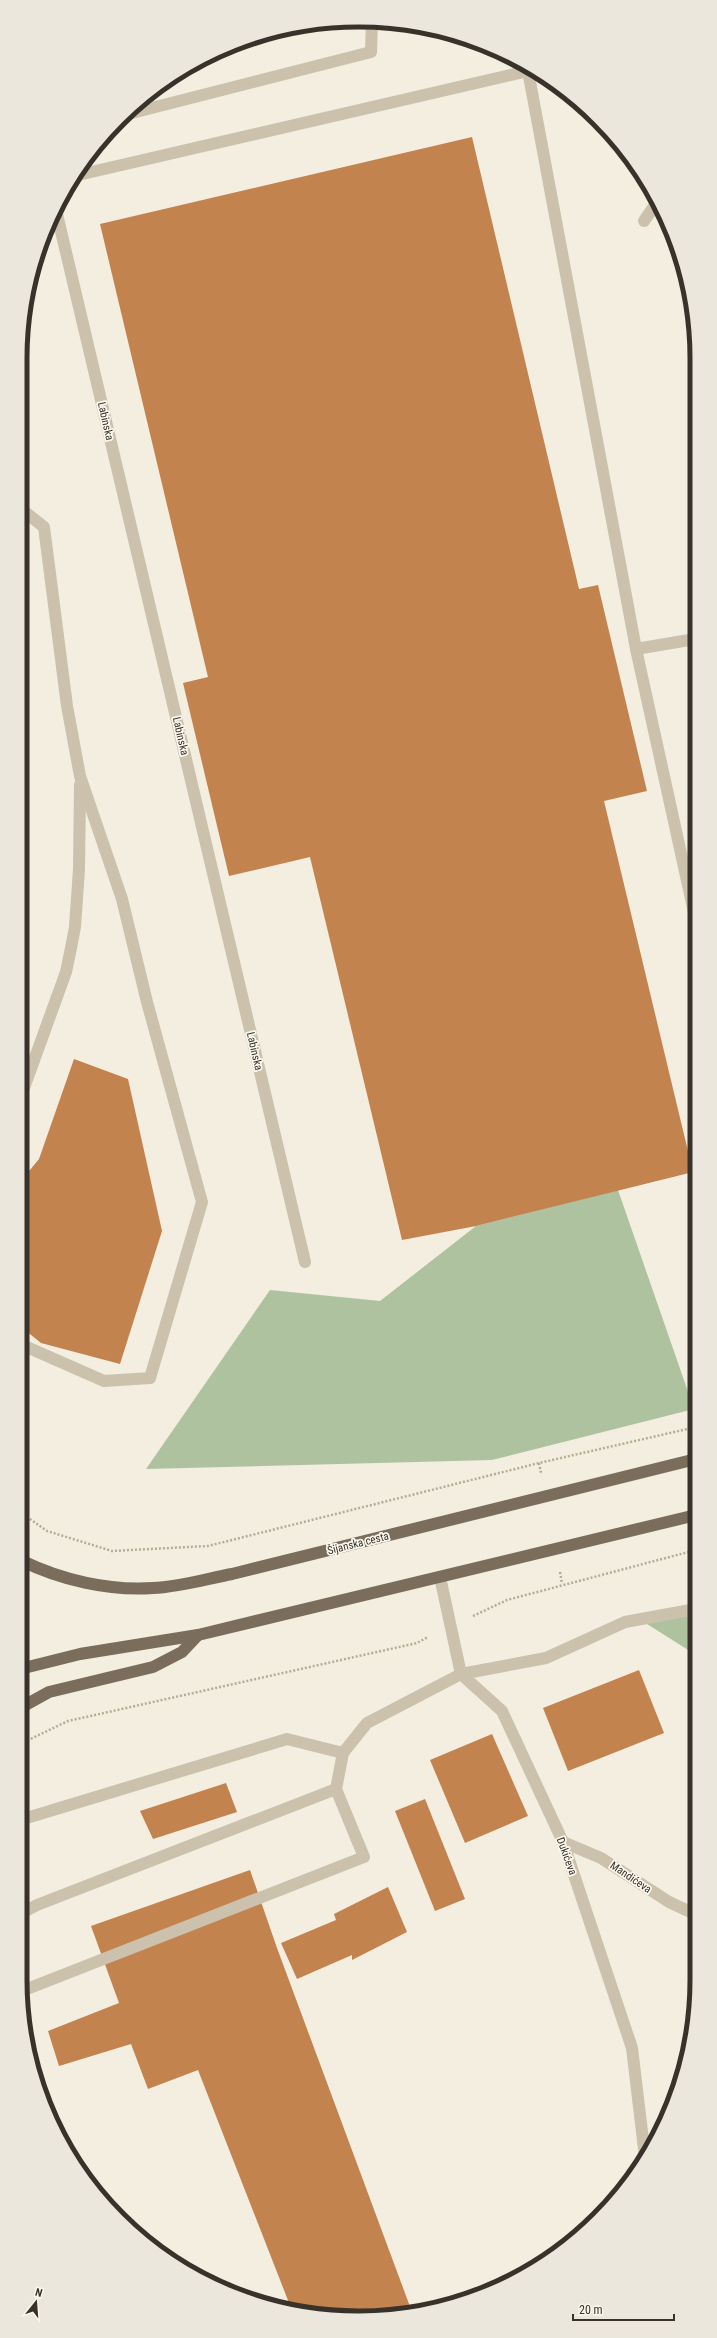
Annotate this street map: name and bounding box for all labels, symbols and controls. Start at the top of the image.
street label: Labinska [95,401,116,442]
street label: Labinska [170,716,191,757]
street label: Labinska [244,1031,265,1072]
street label: Šijanska cesta [326,1530,390,1557]
street label: Dukićeva [554,1836,579,1877]
street label: Mandićeva [608,1859,654,1896]
north arrow [16,2282,56,2322]
text: N [34,2286,44,2300]
scale bar [573,2296,674,2322]
text: 20 m [579,2303,603,2317]

